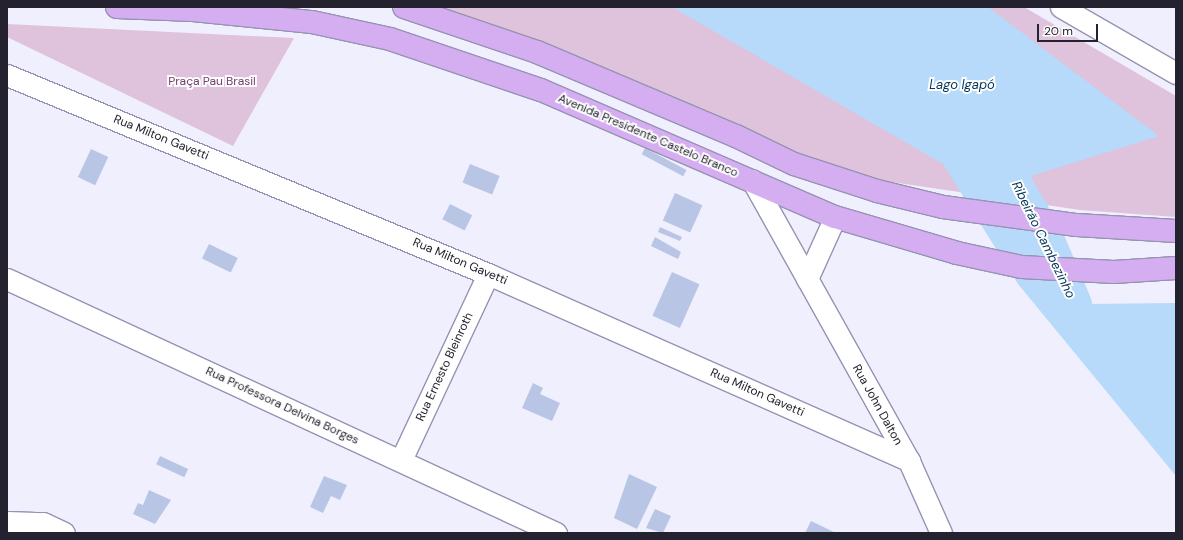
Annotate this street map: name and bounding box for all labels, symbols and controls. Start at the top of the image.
scale bar [1039,16,1100,42]
text: 20 m [1044,23,1073,39]
park label: Praça Pau Brasil [168,75,256,89]
water label: Lago Igapó [929,77,995,93]
street label: Avenida Presidente Castelo Branco [556,91,740,181]
street label: Rua Milton Gavetti [111,112,211,164]
water label: Ribeirão Cambezinho [1008,179,1078,301]
street label: Rua Milton Gavetti [411,236,509,288]
street label: Rua Ernesto Bleinroth [413,310,477,424]
street label: Rua John Dalton [849,362,905,448]
street label: Rua Professora Delvina Borges [203,364,361,448]
street label: Rua Milton Gavetti [708,366,806,420]

